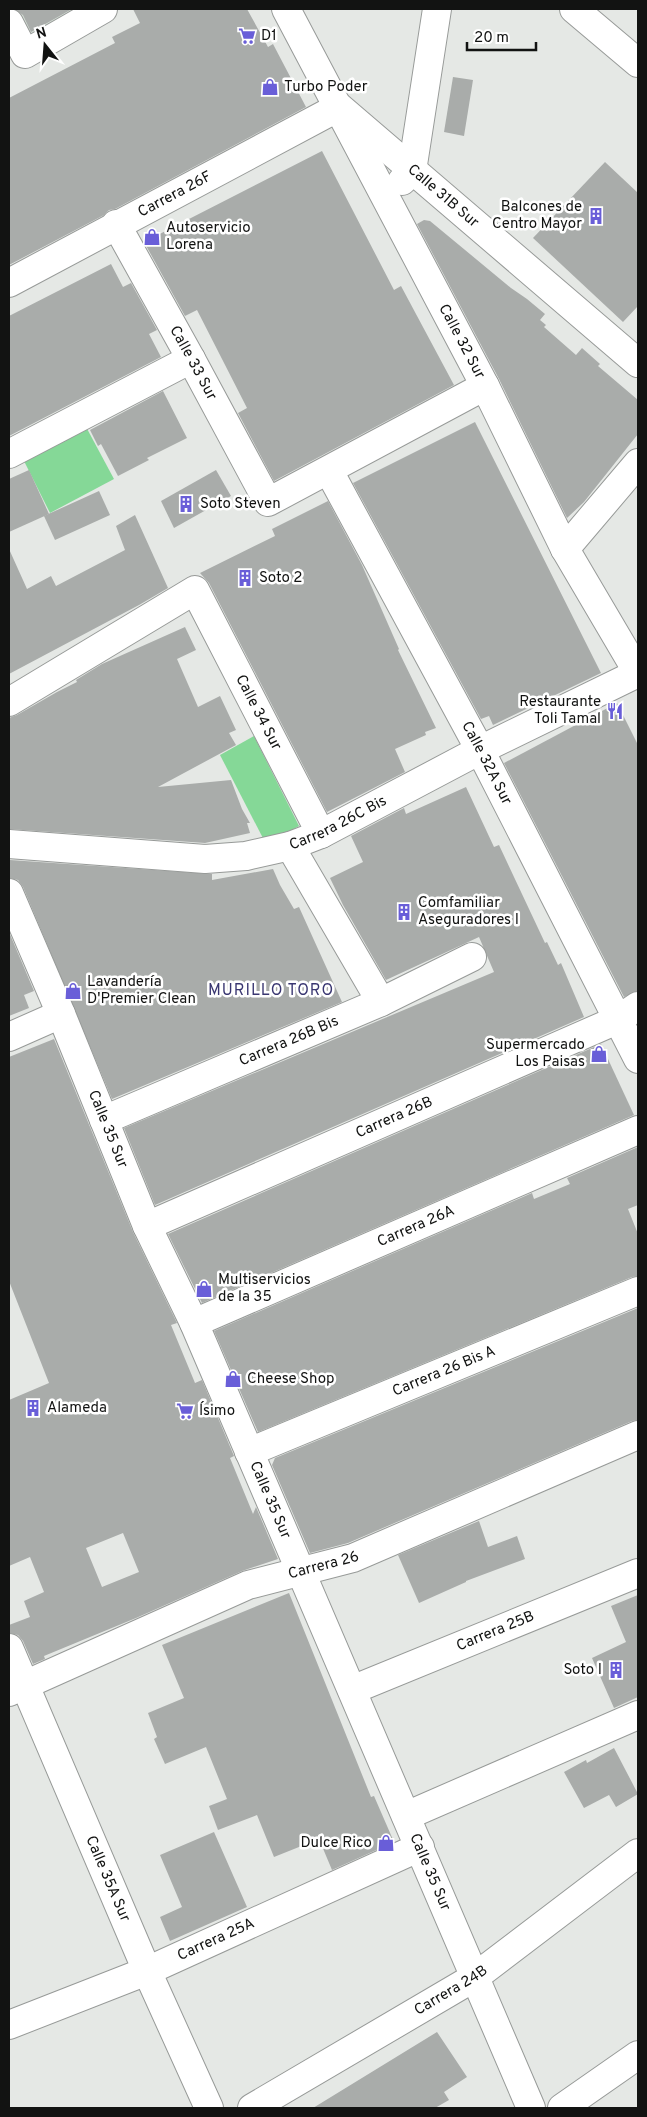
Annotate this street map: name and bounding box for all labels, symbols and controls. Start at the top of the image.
north arrow [20,20,70,70]
scale bar [467,20,536,52]
text: N [34,24,49,44]
supermarket icon: D1 [237,26,257,46]
place label: D1 [261,27,277,46]
text: 20 m [474,29,509,48]
shop icon: Turbo Poder [260,77,280,97]
place label: Turbo Poder [284,78,368,97]
street label: Calle 31B Sur [403,160,483,232]
street label: Carrera 26F [135,167,215,222]
place label: Balcones de Centro Mayor [492,198,582,234]
building icon: Balcones de Centro Mayor [586,206,606,226]
place label: Autoservicio Lorena [166,219,251,255]
shop icon: Autoservicio Lorena [142,227,162,247]
street label: Calle 32 Sur [434,301,489,382]
street label: Calle 33 Sur [165,322,221,404]
building icon: Soto Steven [176,494,196,514]
place label: Soto Steven [200,495,281,514]
building icon: Soto 2 [235,568,255,588]
place label: Soto 2 [259,569,303,588]
street label: Calle 34 Sur [231,672,286,754]
place label: Restaurante Toli Tamal [519,693,601,729]
restaurant icon: Restaurante Toli Tamal [605,701,625,721]
street label: Calle 32A Sur [457,718,516,808]
street label: Carrera 26C Bis [287,791,390,855]
place label: Comfamiliar Aseguradores I [418,894,519,930]
building icon: Comfamiliar Aseguradores I [394,902,414,922]
place label: Lavandería D'Premier Clean [87,973,196,1009]
shop icon: Lavandería D'Premier Clean [63,981,83,1001]
district label: MURILLO TORO [208,981,334,1001]
street label: Carrera 26B Bis [236,1012,342,1071]
place label: Supermercado Los Paisas [486,1036,585,1072]
shop icon: Supermercado Los Paisas [589,1044,609,1064]
street label: Calle 35 Sur [83,1087,132,1171]
street label: Carrera 26B [353,1092,436,1143]
street label: Carrera 26A [374,1201,457,1252]
place label: Multiservicios de la 35 [218,1271,311,1307]
shop icon: Multiservicios de la 35 [194,1279,214,1299]
street label: Carrera 26 Bis A [390,1342,498,1401]
shop icon: Cheese Shop [223,1369,243,1389]
place label: Cheese Shop [247,1370,335,1389]
building icon: Alameda [23,1398,43,1418]
place label: Alameda [47,1399,107,1418]
supermarket icon: Ísimo [175,1401,195,1421]
place label: Ísimo [199,1401,235,1421]
street label: Calle 35 Sur [245,1459,295,1542]
street label: Carrera 26 [286,1547,362,1584]
street label: Carrera 25B [454,1607,537,1656]
building icon: Soto I [606,1660,626,1680]
place label: Soto I [563,1661,602,1680]
street label: Calle 35 Sur [405,1831,455,1914]
street label: Calle 35A Sur [81,1833,134,1925]
shop icon: Dulce Rico [376,1833,396,1853]
place label: Dulce Rico [300,1834,372,1853]
street label: Carrera 25A [174,1914,258,1965]
street label: Carrera 24B [411,1961,492,2020]

